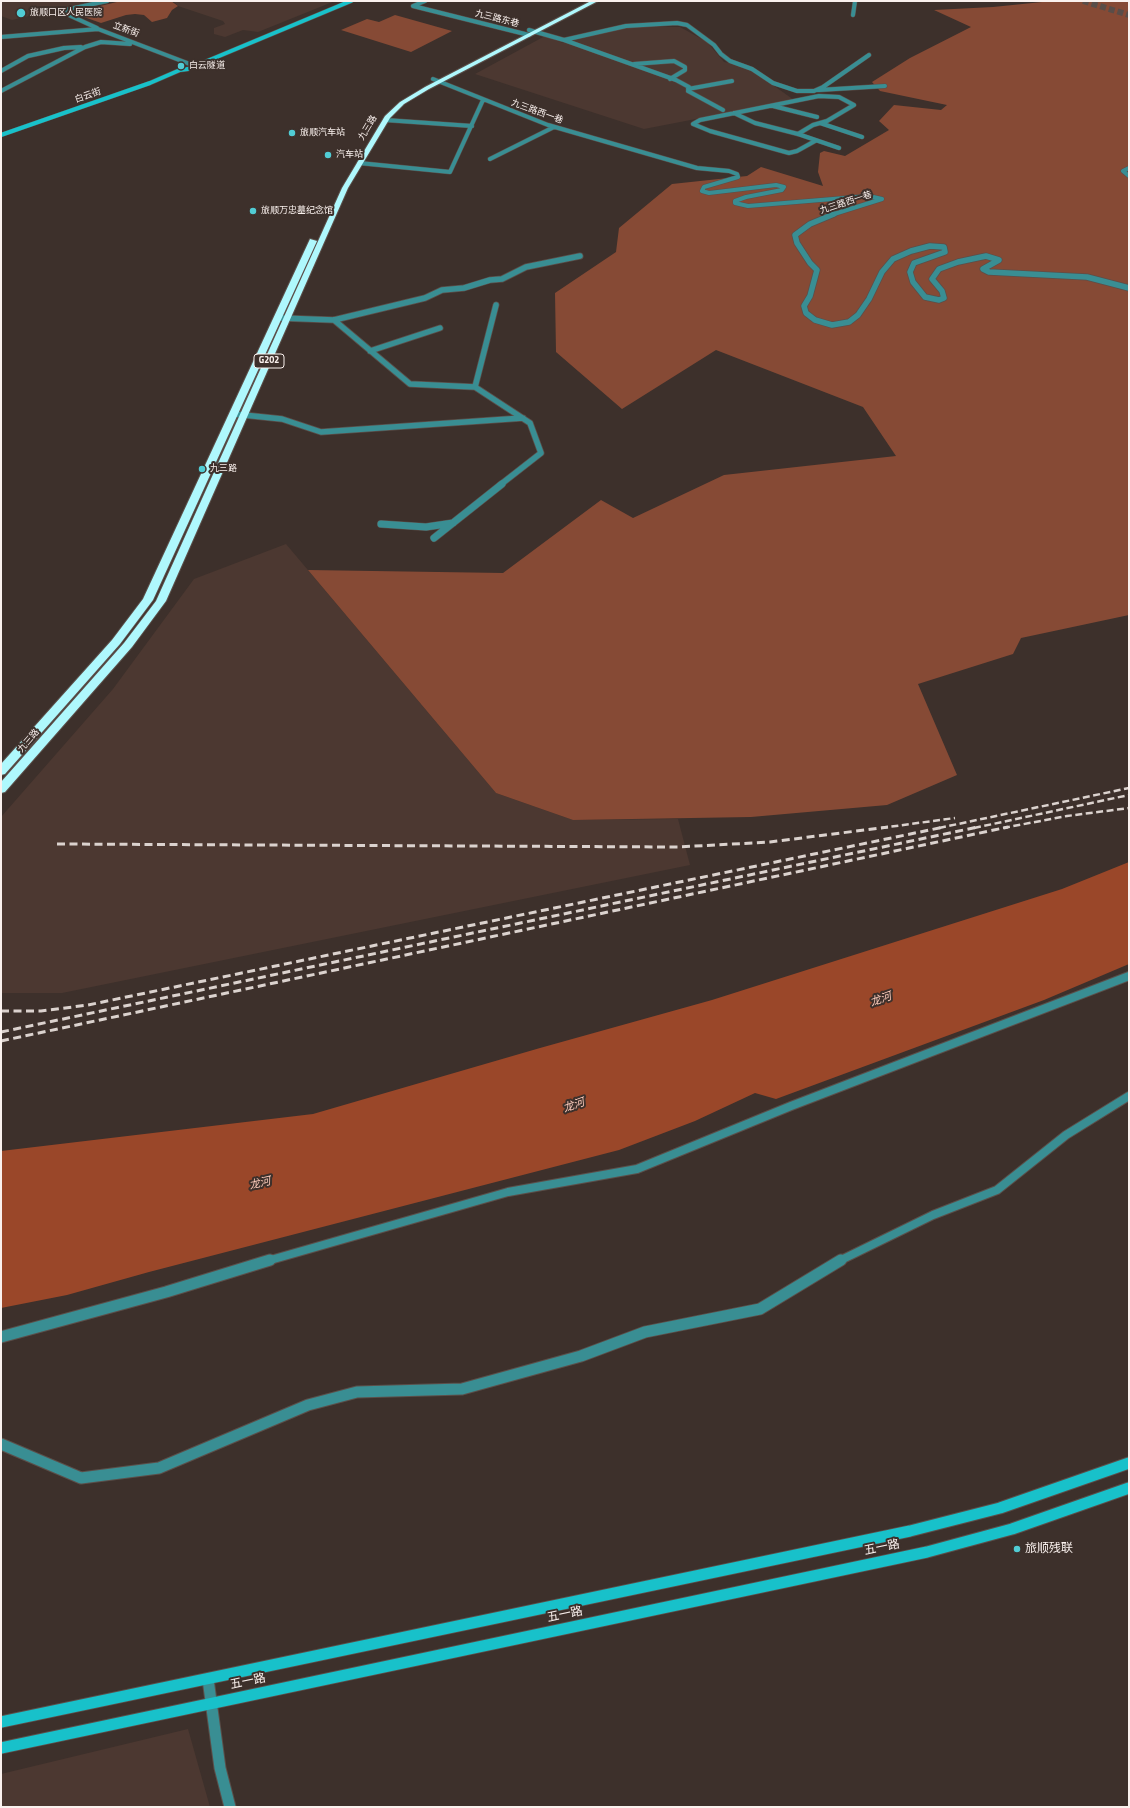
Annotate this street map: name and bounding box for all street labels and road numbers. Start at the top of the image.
street label: 九三路东巷 [474,8,520,30]
street label: 立新街 [111,20,141,40]
street label: 白云街 [73,86,103,106]
street label: 九三路西一巷 [510,98,564,126]
street label: 九三路 [356,114,380,142]
street label: 九三路西一巷 [819,190,873,216]
road number: G202 [254,354,284,368]
street label: 九三路 [16,727,42,755]
street label: 五一路 [863,1537,901,1559]
street label: 五一路 [546,1604,584,1626]
street label: 五一路 [229,1671,267,1693]

